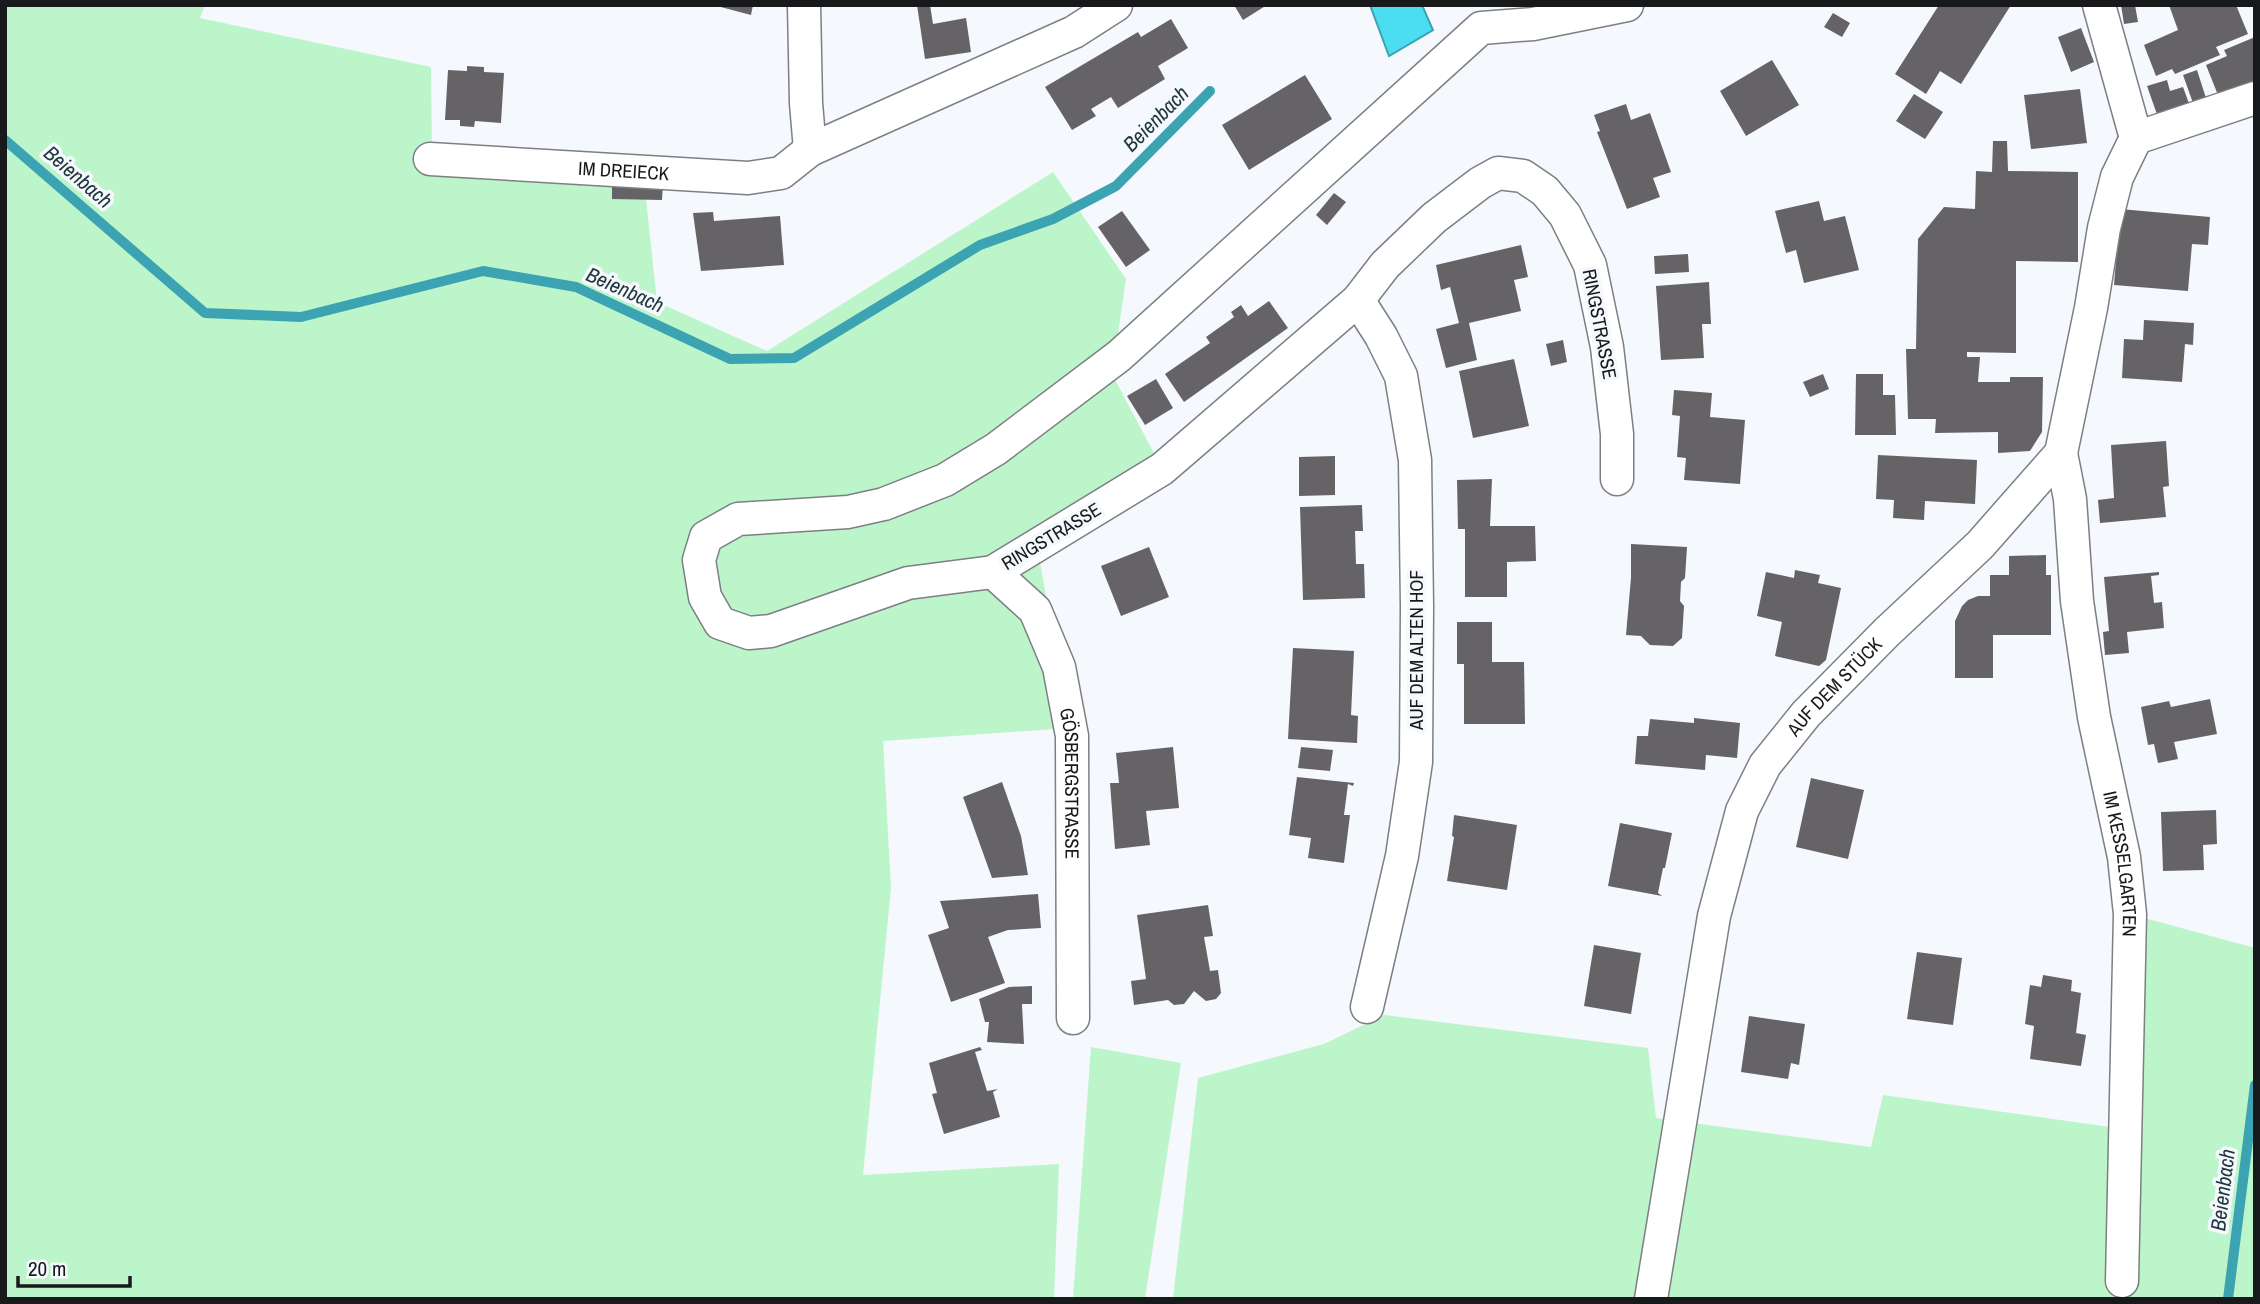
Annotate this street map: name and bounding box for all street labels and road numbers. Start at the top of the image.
street label: IM DREIECK [577,155,670,186]
street label: RINGSTRASSE [1577,267,1623,381]
street label: RINGSTRASSE [996,496,1106,576]
street label: AUF DEM ALTEN HOF [1403,570,1429,731]
street label: AUF DEM STÜCK [1780,631,1888,742]
street label: GÖSBERGSTRASSE [1054,706,1085,859]
street label: IM KESSELGARTEN [2097,789,2143,937]

